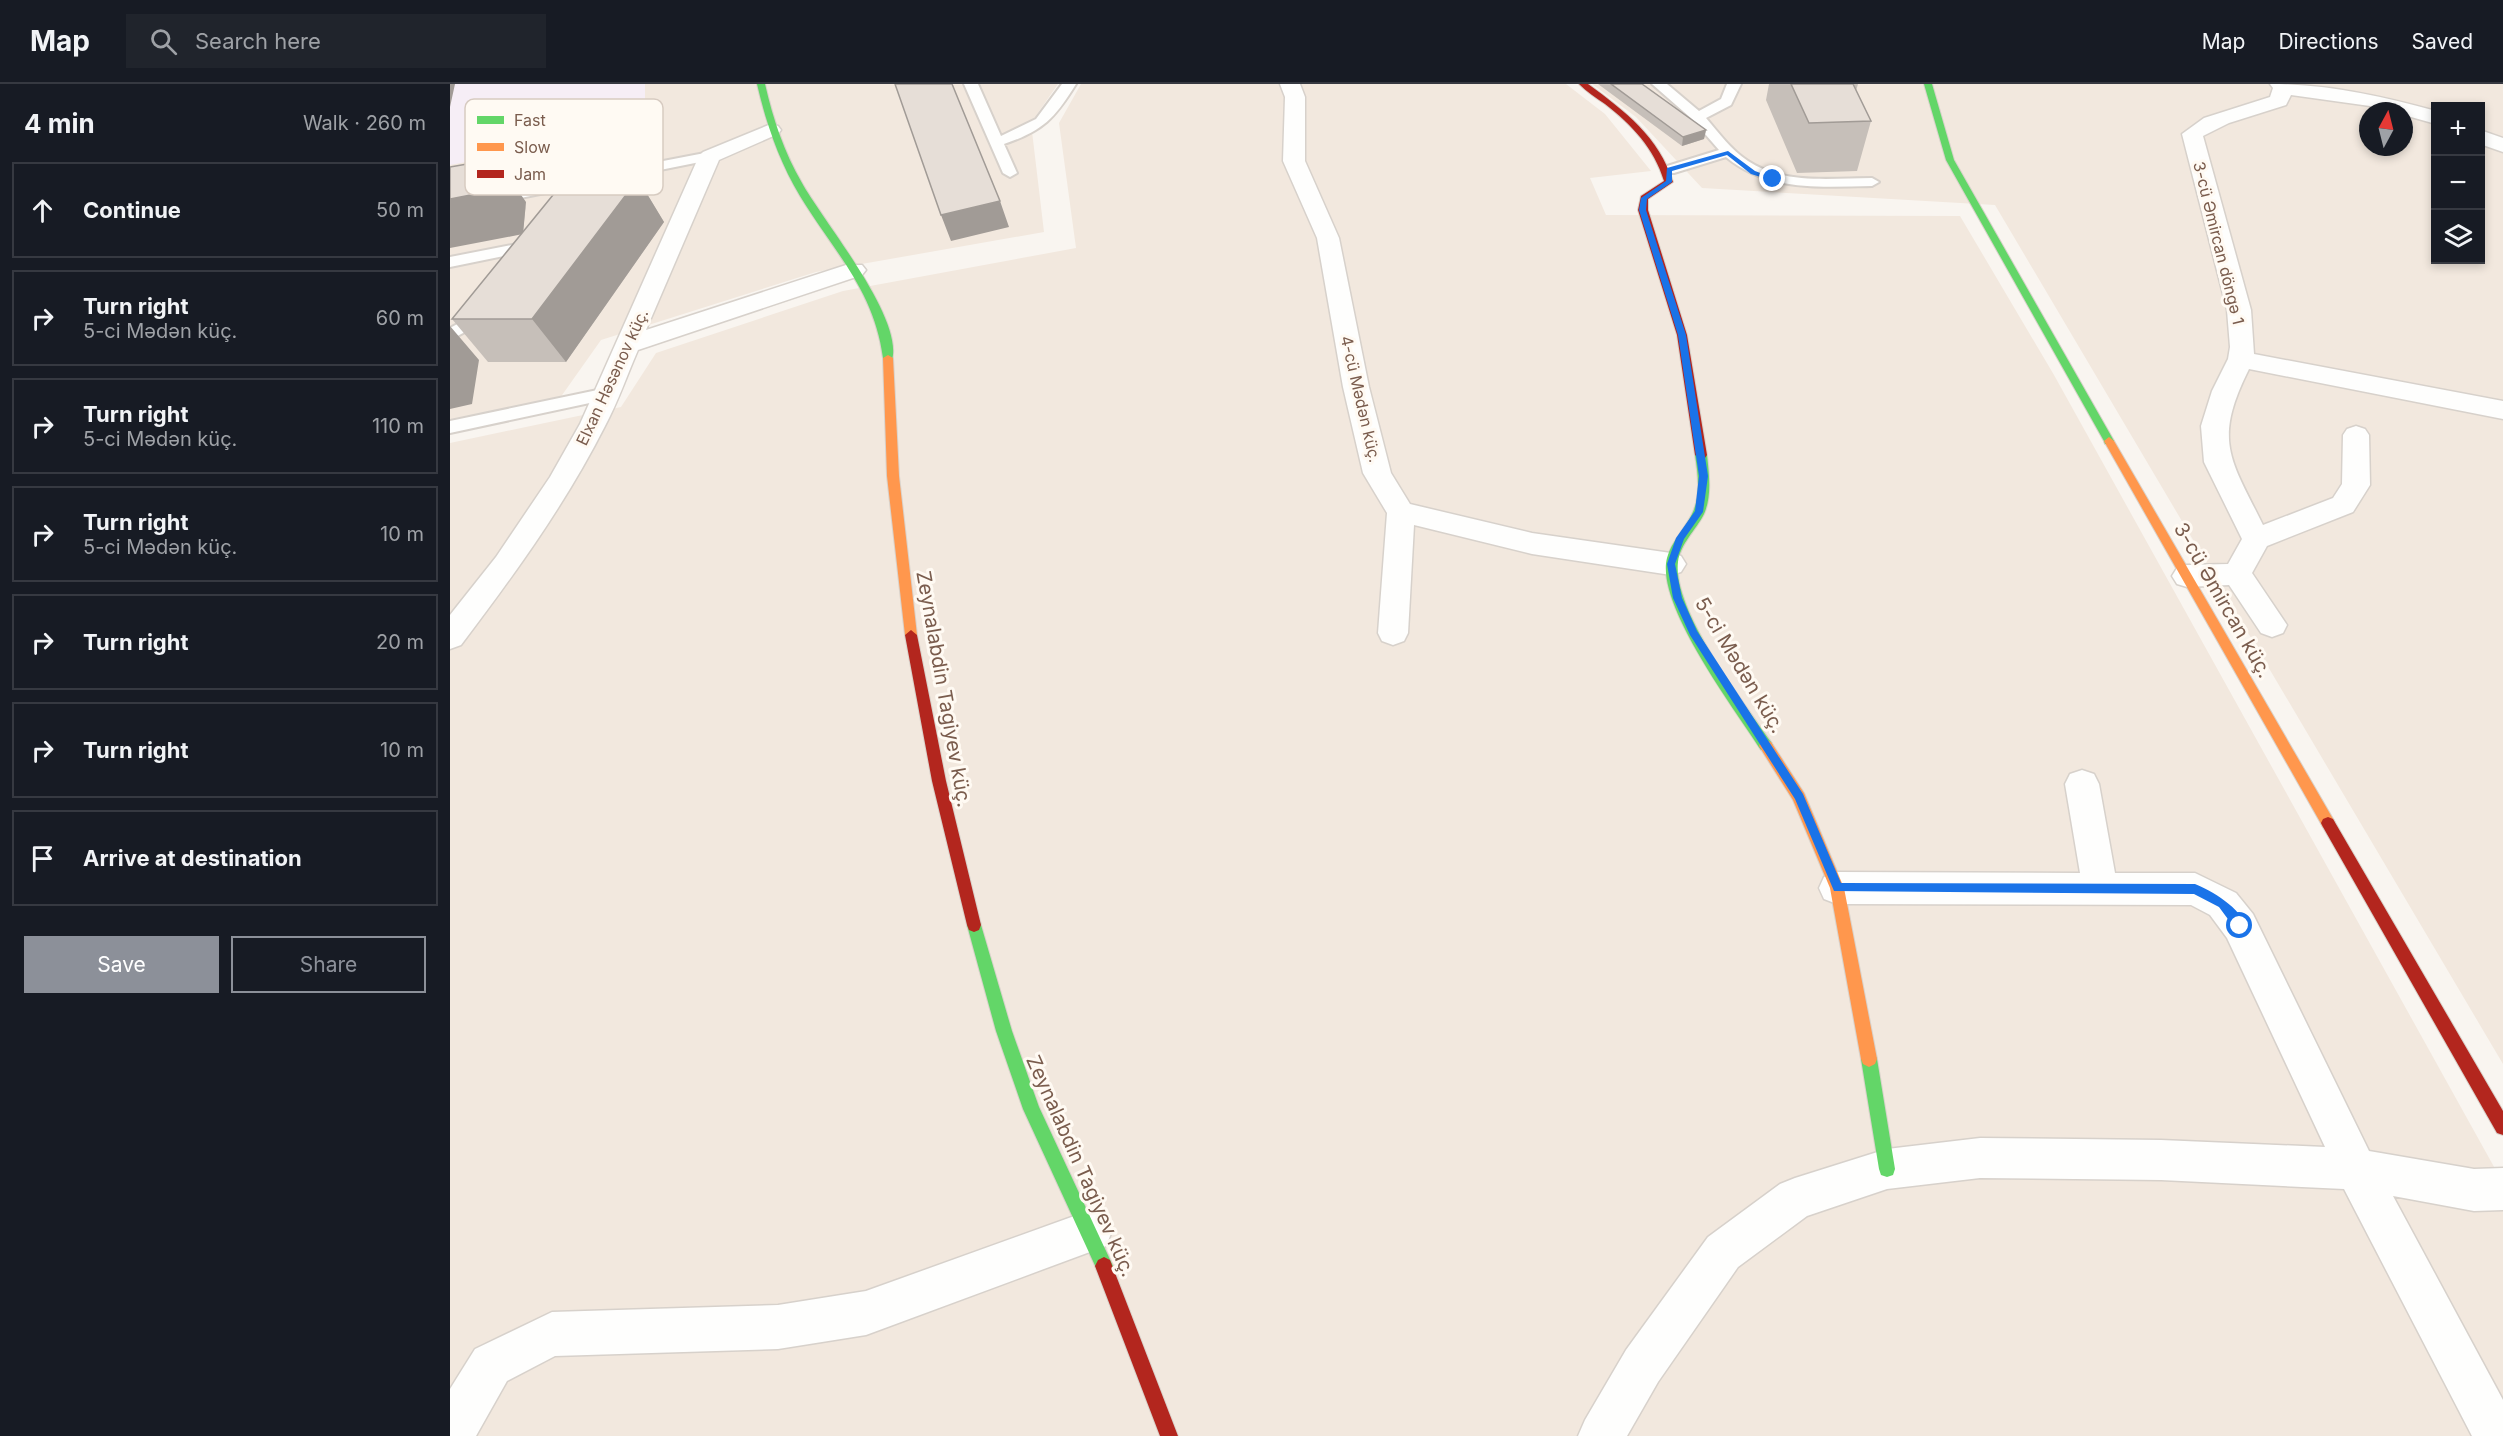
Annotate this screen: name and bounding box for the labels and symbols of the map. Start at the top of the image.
legend [465,99,663,195]
north arrow [2359,102,2413,156]
text: Fast [514,110,546,130]
text: Slow [514,137,551,157]
street label: 3-cü Əmircan döngə 1 [2189,159,2249,327]
text: Jam [514,164,546,184]
route end [1759,165,1785,191]
street label: Elxan Həsənov küç. [572,306,652,448]
street label: 4-cü Mədən küç. [1337,334,1385,464]
street label: 3-cü Əmircan küç. [2169,518,2277,682]
street label: Zeynalabdin Tagiyev küç. [911,569,977,809]
street label: 5-ci Mədən küç. [1690,593,1790,737]
route start [2226,912,2252,938]
street label: Zeynalabdin Tagiyev küç. [1021,1052,1141,1280]

